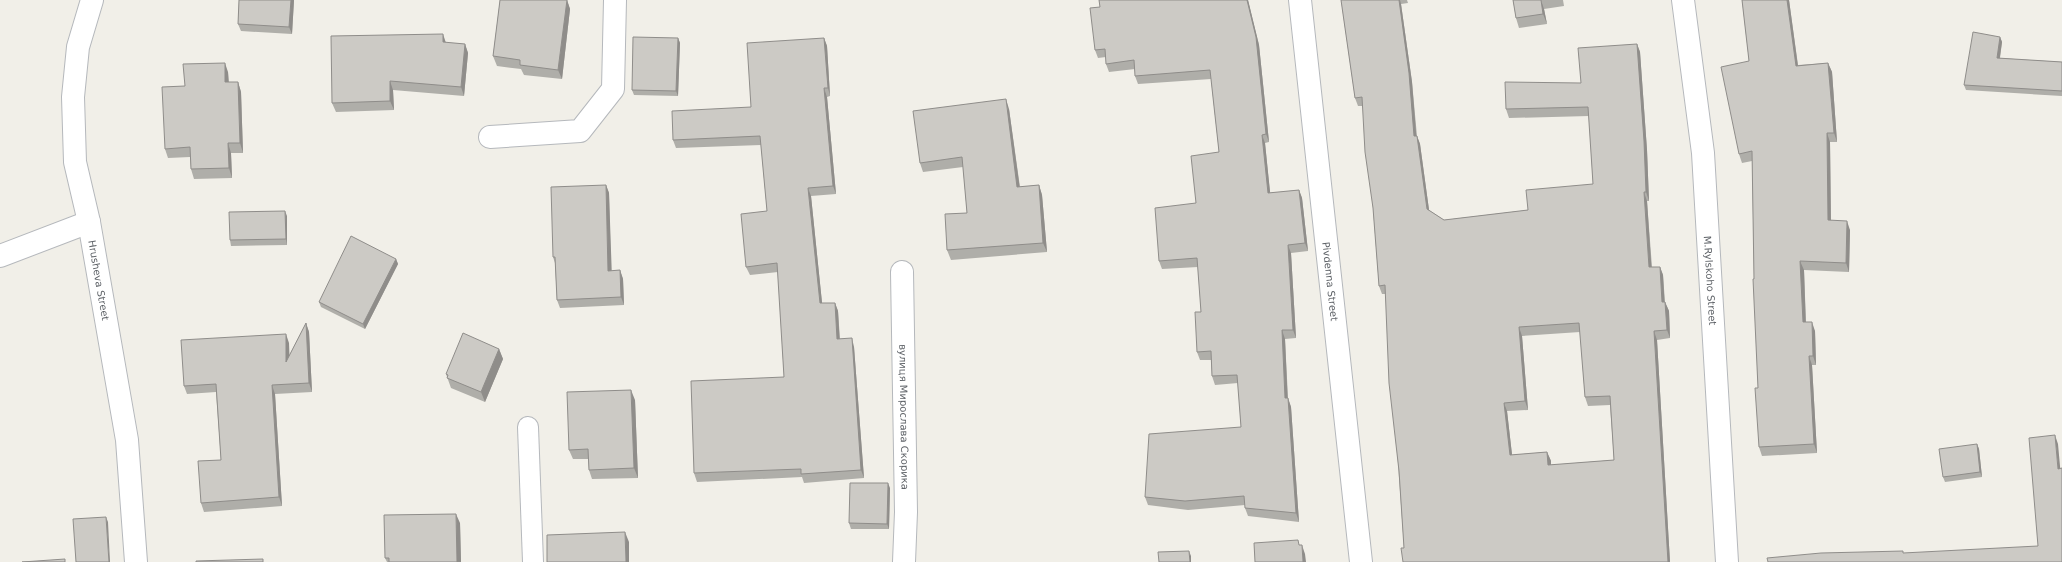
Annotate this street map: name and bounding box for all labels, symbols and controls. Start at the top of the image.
street label: M.Rylskoho Street [1702,235,1719,326]
street label: Hrusheva Street [87,239,112,321]
street label: Pivdenna Street [1321,241,1340,322]
street label: вулиця Мирослава Скорика [898,344,911,490]

